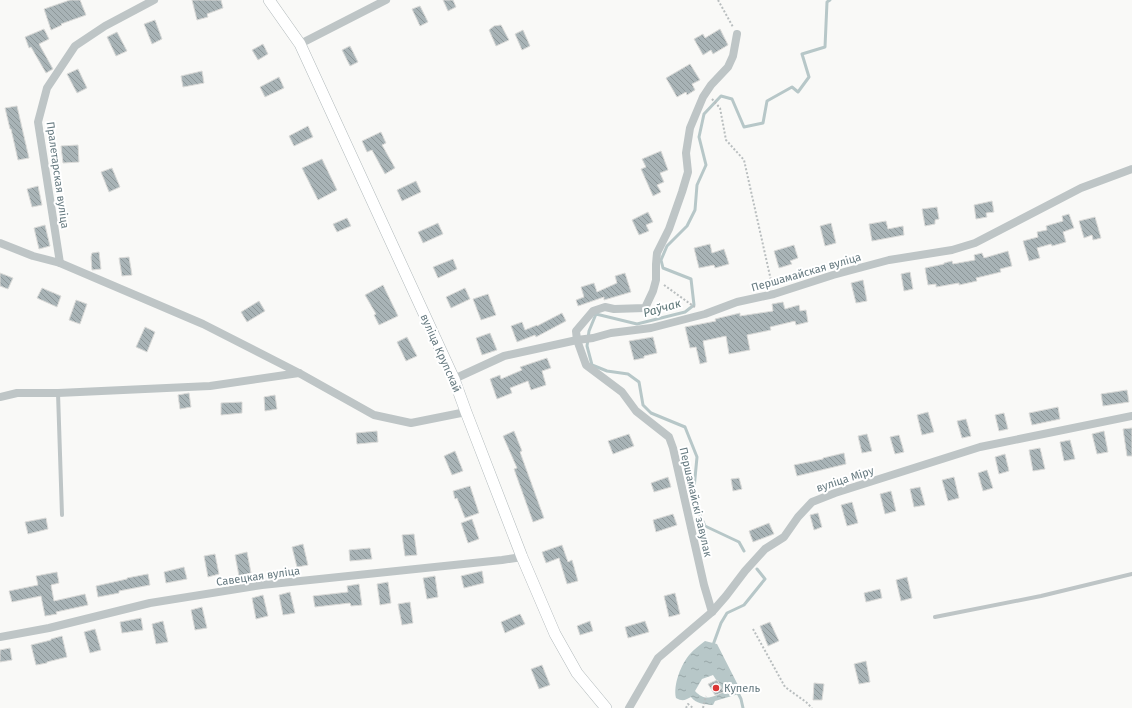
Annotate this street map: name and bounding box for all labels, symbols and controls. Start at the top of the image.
street label: Пралетарская вуліца [44,121,71,229]
street label: Першамайская вуліца [750,251,863,294]
water label: Раўчак [641,296,683,320]
street label: вуліца Крупскай [417,312,464,394]
street label: Першамайскі завулак [677,446,715,559]
street label: вуліца Міру [815,464,876,495]
street label: Савецкая вуліца [215,564,301,589]
place label: Купель [724,682,761,695]
marker: Купель [711,683,721,693]

